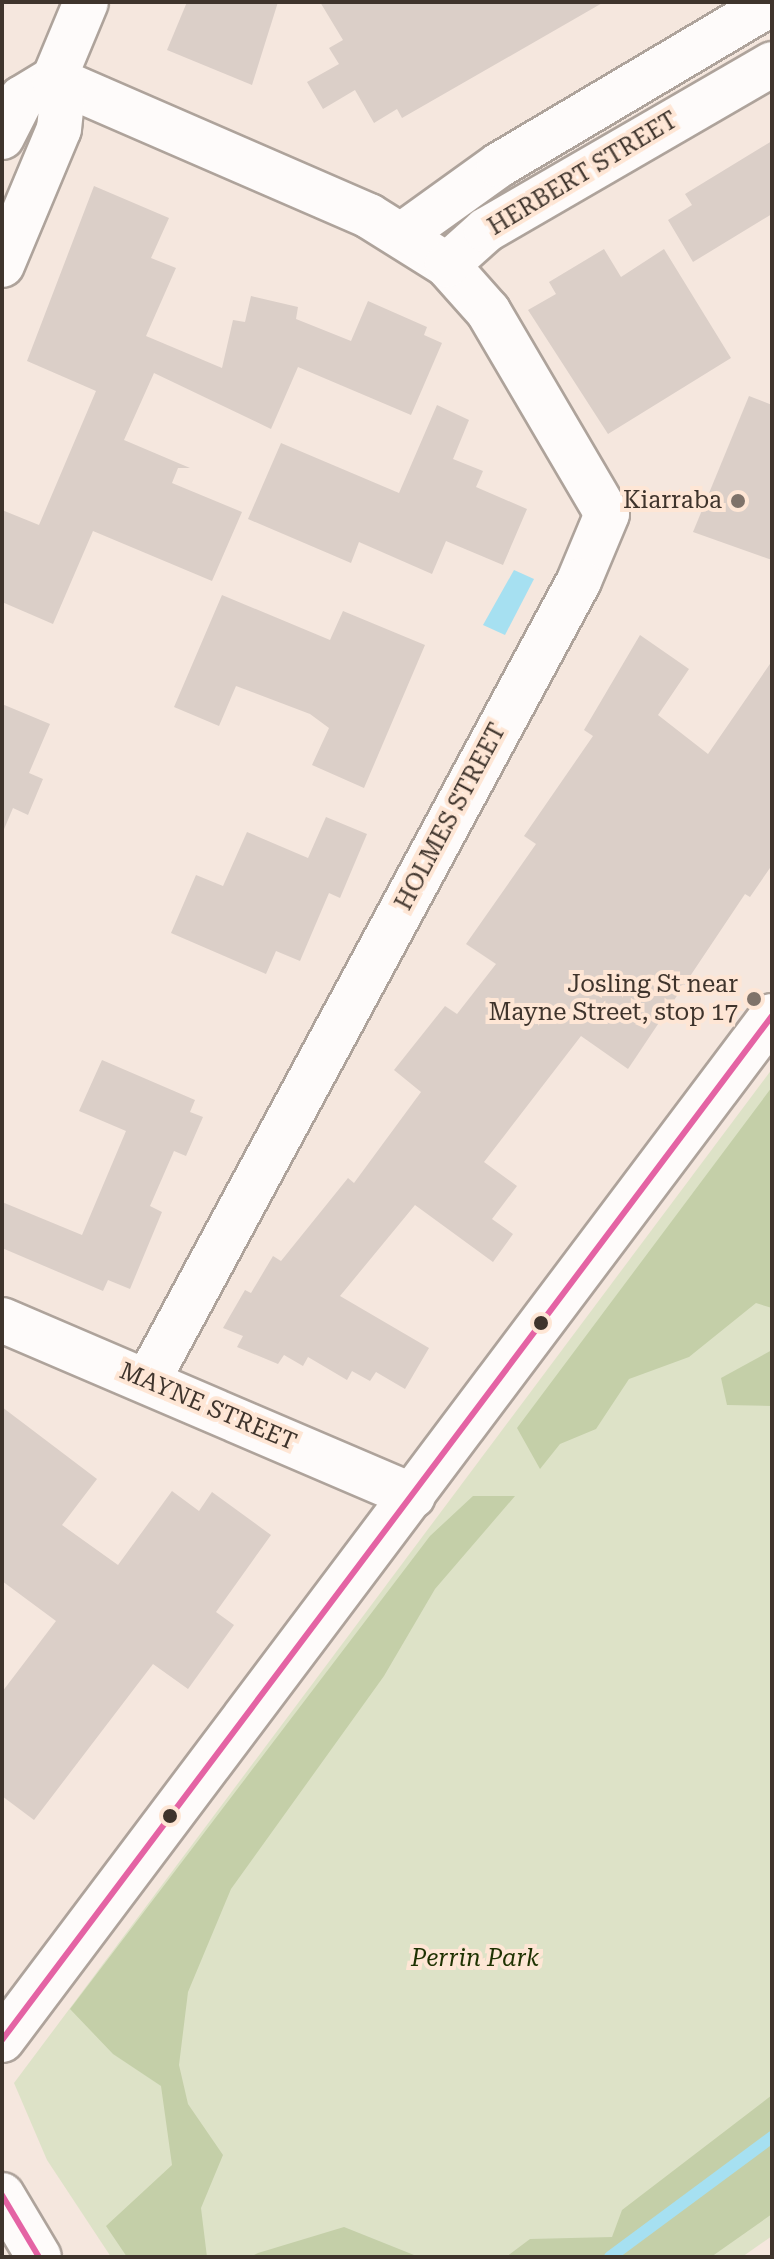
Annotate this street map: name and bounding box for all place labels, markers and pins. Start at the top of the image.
place label: Kiarraba [623,487,722,515]
marker: Kiarraba [729,492,747,510]
place label: Josling St near Mayne Street, stop 17 [489,971,738,1027]
marker: Josling St near Mayne Street, stop 17 [745,990,763,1008]
unlabelled marker [533,1315,549,1331]
unlabelled marker [162,1808,178,1824]

